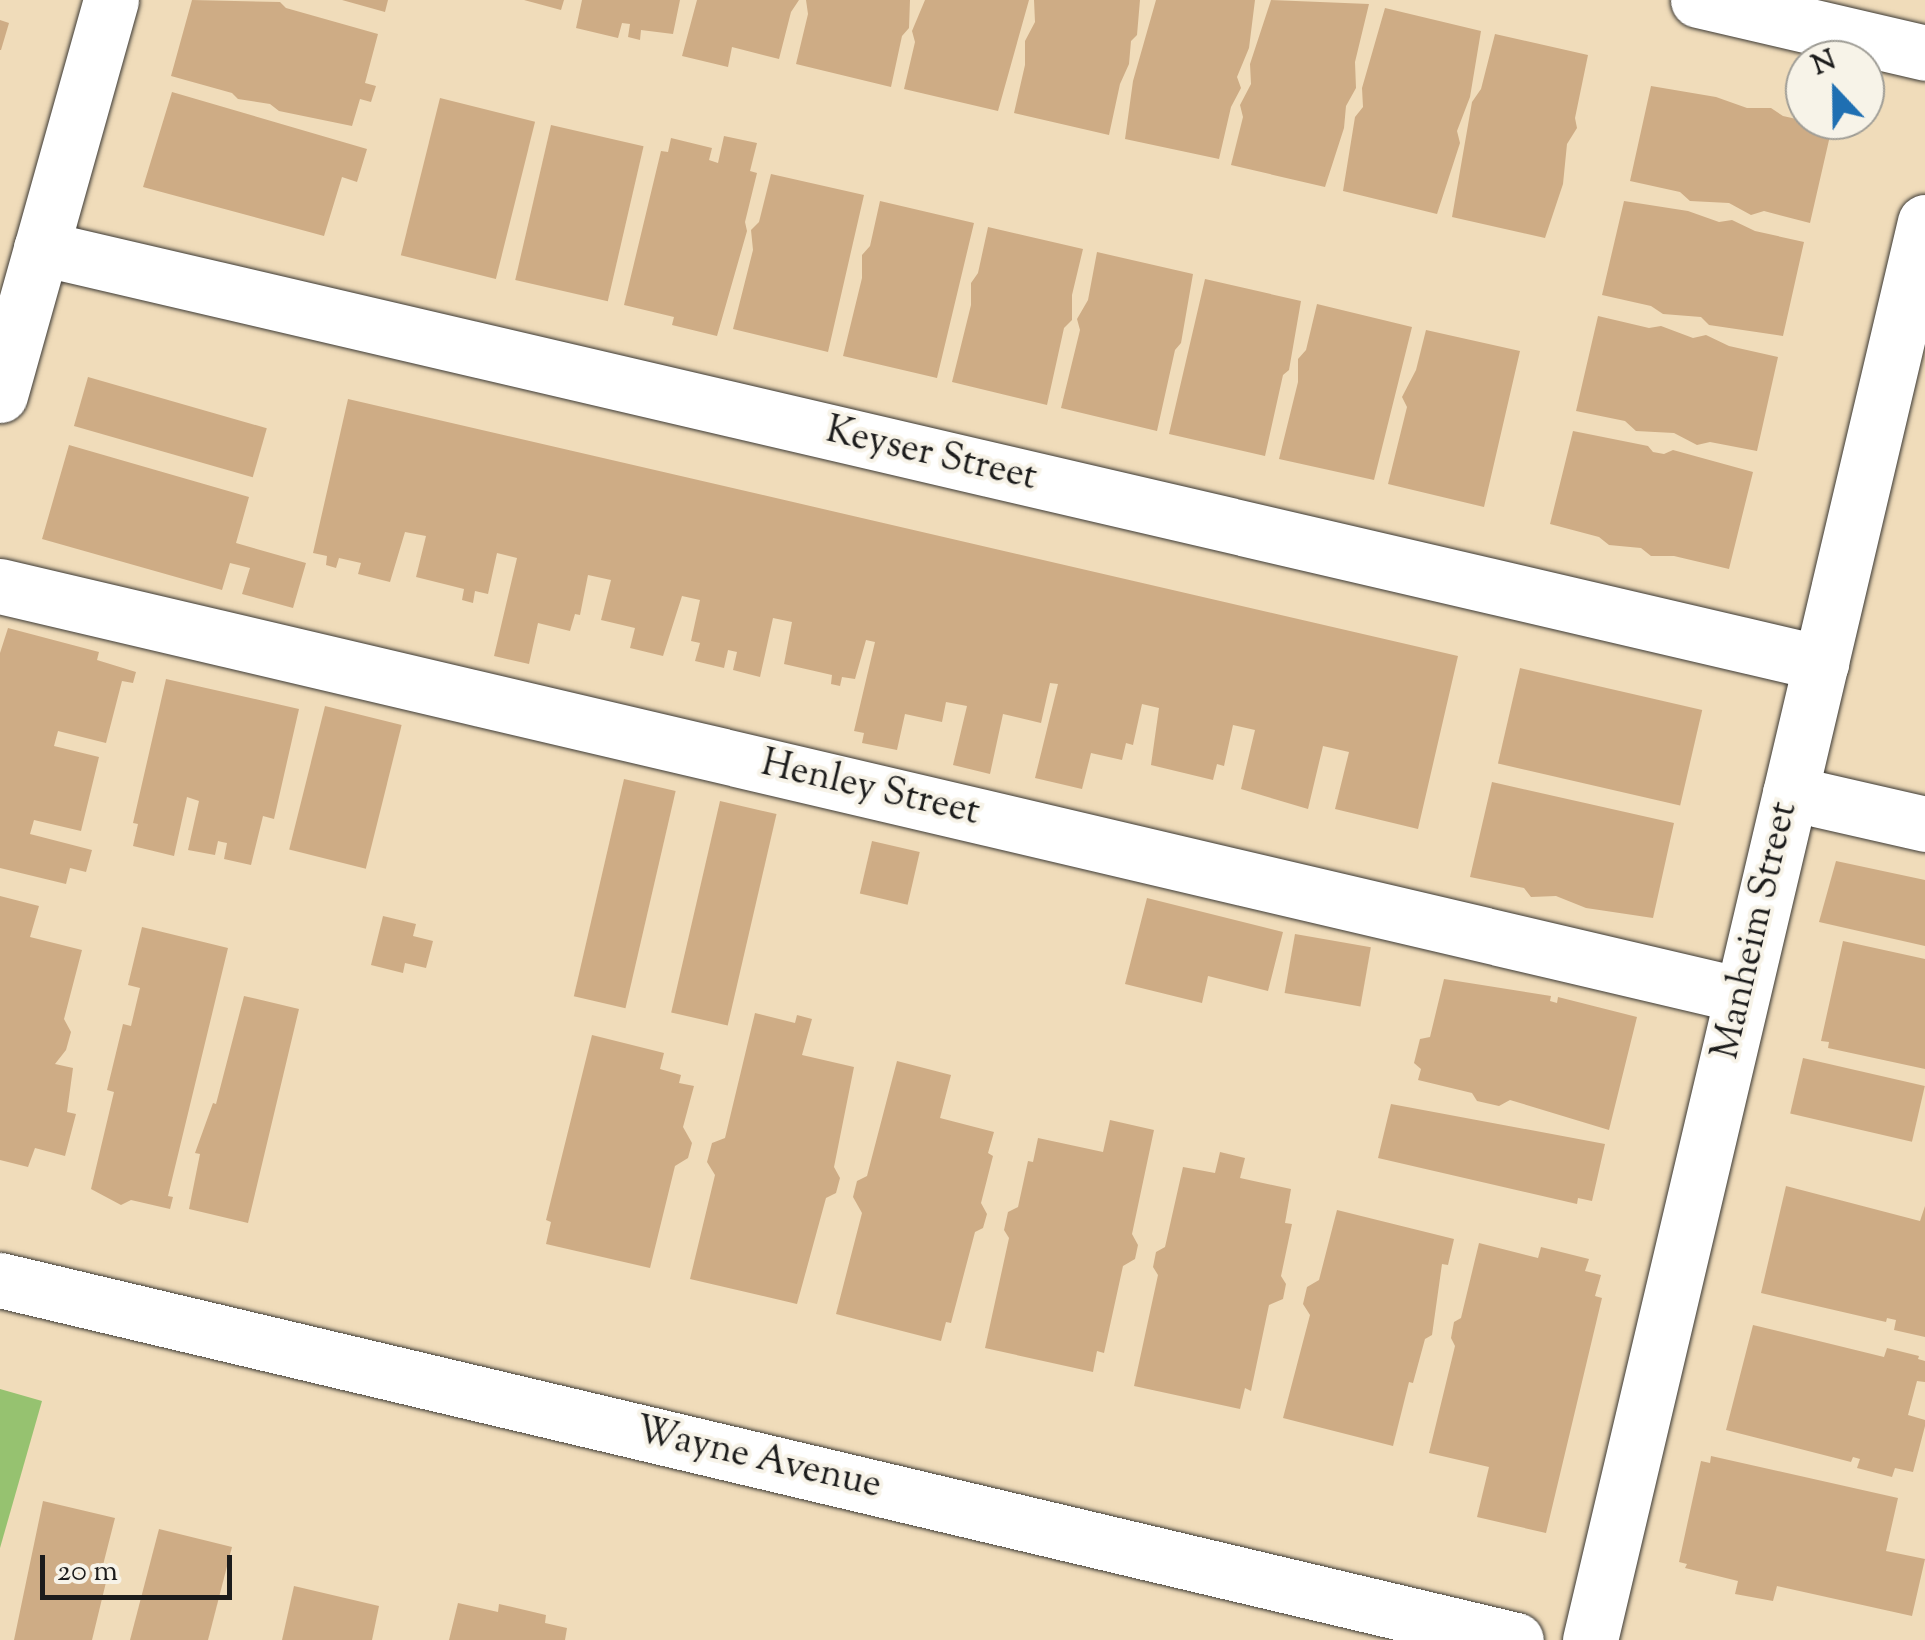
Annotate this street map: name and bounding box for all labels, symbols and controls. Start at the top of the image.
north arrow [1785,40,1885,140]
text: N [1807,41,1842,87]
street label: Keyser Street [821,410,1041,502]
street label: Henley Street [756,743,984,837]
street label: Manheim Street [1705,798,1809,1064]
street label: Wayne Avenue [631,1410,885,1510]
scale bar [45,1535,238,1597]
text: 20 m [57,1551,118,1594]

